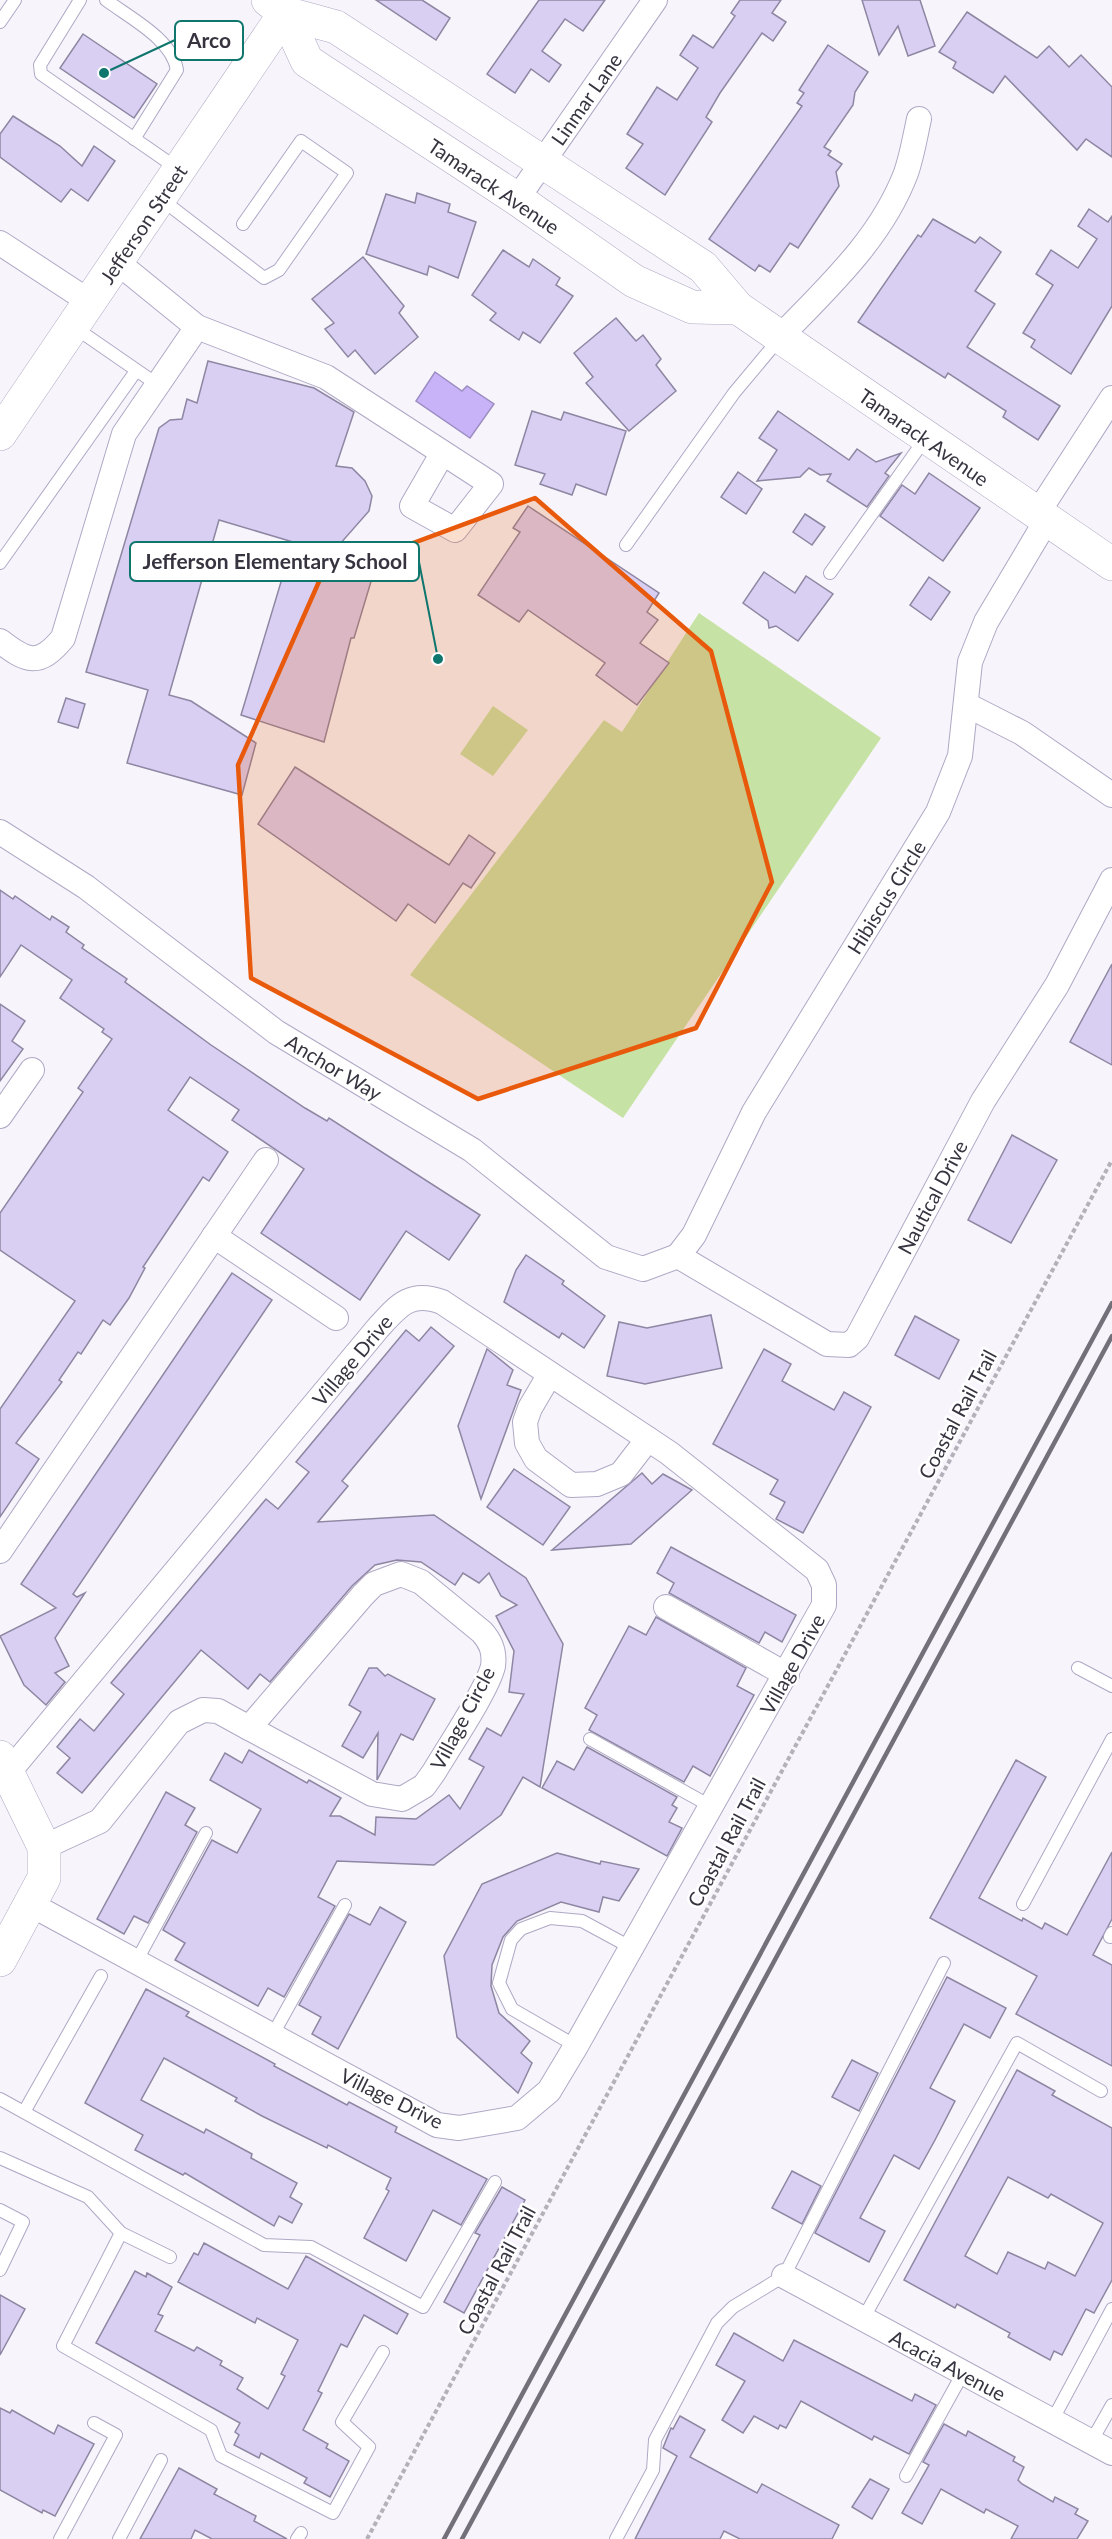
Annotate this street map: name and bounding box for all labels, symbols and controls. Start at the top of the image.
callout: Arco [175,21,243,60]
text: Arco [186,27,231,52]
street label: Linmar Lane [546,48,626,150]
street label: Tamarack Avenue [424,133,564,239]
street label: Jefferson Street [94,160,192,288]
street label: Tamarack Avenue [854,383,994,491]
callout: Jefferson Elementary School [130,542,419,581]
text: Jefferson Elementary School [143,548,407,573]
street label: Hibiscus Circle [842,836,930,958]
street label: Anchor Way [282,1029,387,1105]
street label: Nautical Drive [892,1136,972,1258]
street label: Village Drive [307,1310,397,1410]
street label: Coastal Rail Trail [913,1345,1001,1483]
street label: Village Drive [755,1609,829,1719]
street label: Village Circle [425,1662,499,1774]
street label: Coastal Rail Trail [682,1773,770,1911]
street label: Village Drive [337,2063,447,2133]
street label: Coastal Rail Trail [452,2201,540,2339]
street label: Acacia Avenue [886,2324,1010,2406]

